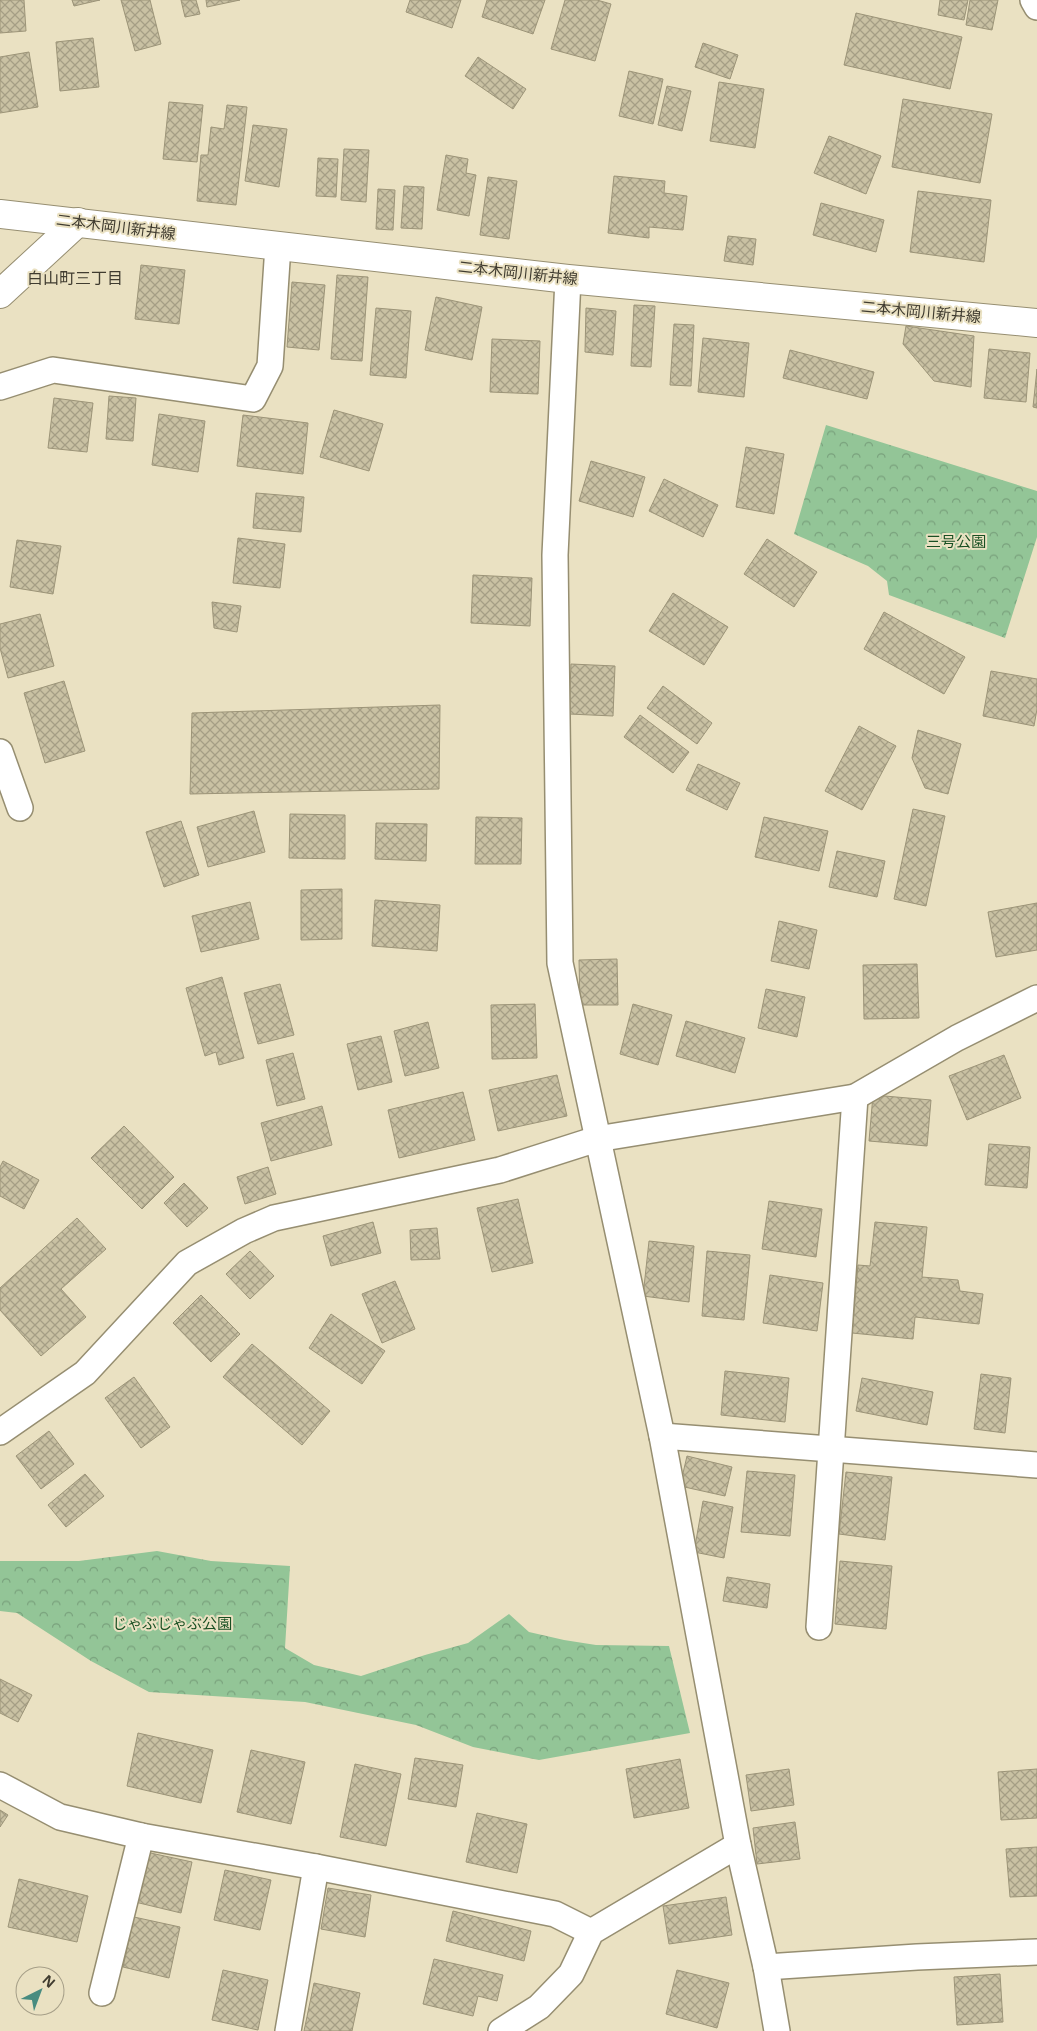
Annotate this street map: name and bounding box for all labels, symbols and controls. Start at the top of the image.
street label: 二本木岡川新井線 [55,209,177,243]
street label: 二本木岡川新井線 [457,256,579,288]
district label: 白山町三丁目 [27,267,123,289]
street label: 二本木岡川新井線 [860,296,982,326]
park label: 三号公園 [926,531,986,551]
park label: じゃぶじゃぶ公園 [112,1613,232,1633]
north arrow [15,1966,65,2016]
text: N [38,1970,60,1992]

